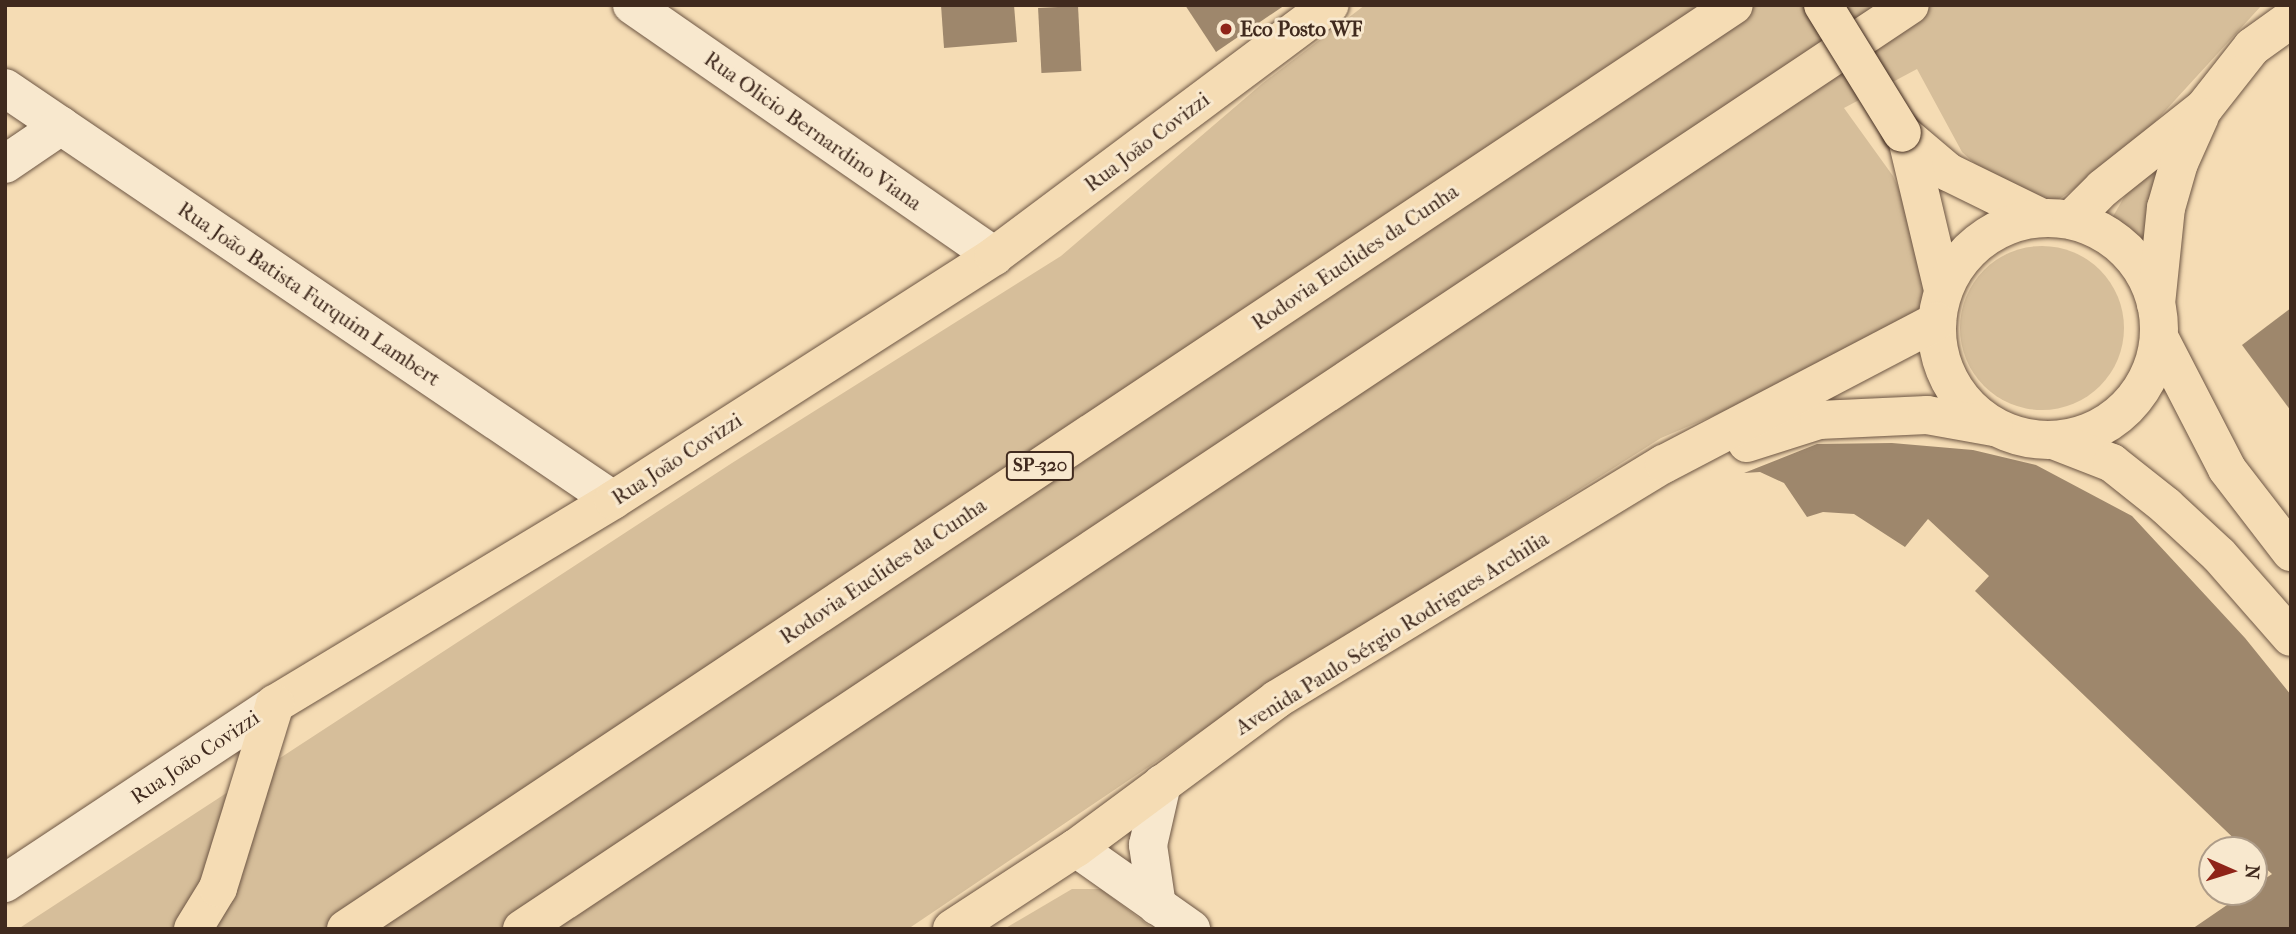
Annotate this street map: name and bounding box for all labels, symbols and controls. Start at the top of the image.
place label: Eco Posto WF [1240,16,1362,42]
marker: Eco Posto WF [1218,21,1234,37]
street label: Rua Olicio Bernardino Viana [699,46,927,216]
street label: Rua João Covizzi [1080,87,1214,197]
street label: Rodovia Euclides da Cunha [1247,179,1463,335]
street label: Rua João Batista Furquim Lambert [173,197,445,391]
street label: Rua João Covizzi [607,408,747,510]
road number: SP-320 [1005,450,1075,481]
street label: Rodovia Euclides da Cunha [775,493,991,649]
street label: Avenida Paulo Sérgio Rodrigues Archilia [1231,526,1553,740]
street label: Rua João Covizzi [126,705,264,809]
north arrow [2198,836,2268,906]
text: N [2241,864,2263,880]

